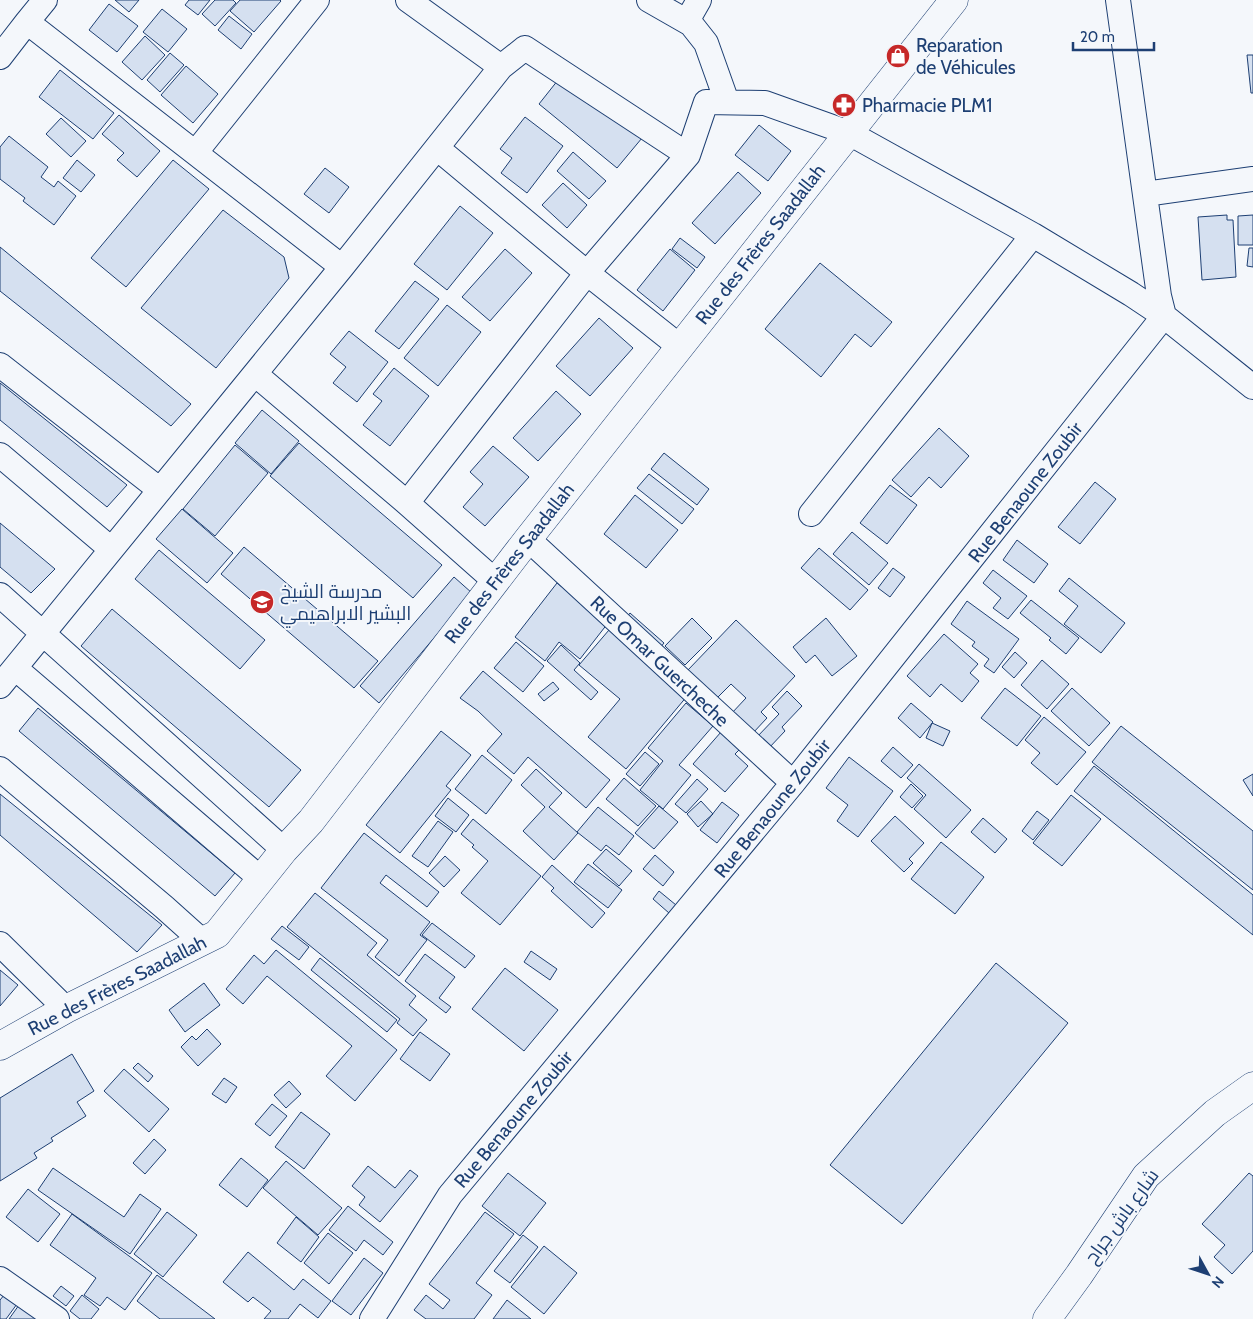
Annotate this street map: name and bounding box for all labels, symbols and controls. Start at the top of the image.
scale bar [1073,20,1154,52]
text: 20 m [1080,28,1115,46]
place label: Reparation de Véhicules [916,34,1016,79]
shop icon: Reparation de Véhicules [885,43,911,69]
pharmacy icon: Pharmacie PLM1 [831,92,857,118]
place label: Pharmacie PLM1 [862,94,992,117]
street label: Rue des Frères Saadallah [691,160,830,329]
street label: Rue Benaoune Zoubir [963,417,1087,567]
street label: Rue des Frères Saadallah [440,479,579,648]
place label: مدرسة الشيخ البشير الابراهيمي [280,580,411,628]
school or university icon: مدرسة الشيخ البشير الابراهيمي [249,589,275,615]
street label: Rue Omar Guercheche [586,591,734,732]
street label: Rue Benaoune Zoubir [709,734,835,882]
street label: Rue des Frères Saadallah [24,930,210,1040]
street label: Rue Benaoune Zoubir [449,1046,577,1193]
street label: شارع باش جراح [1079,1164,1165,1269]
north arrow [1183,1249,1233,1299]
text: N [1208,1273,1228,1292]

